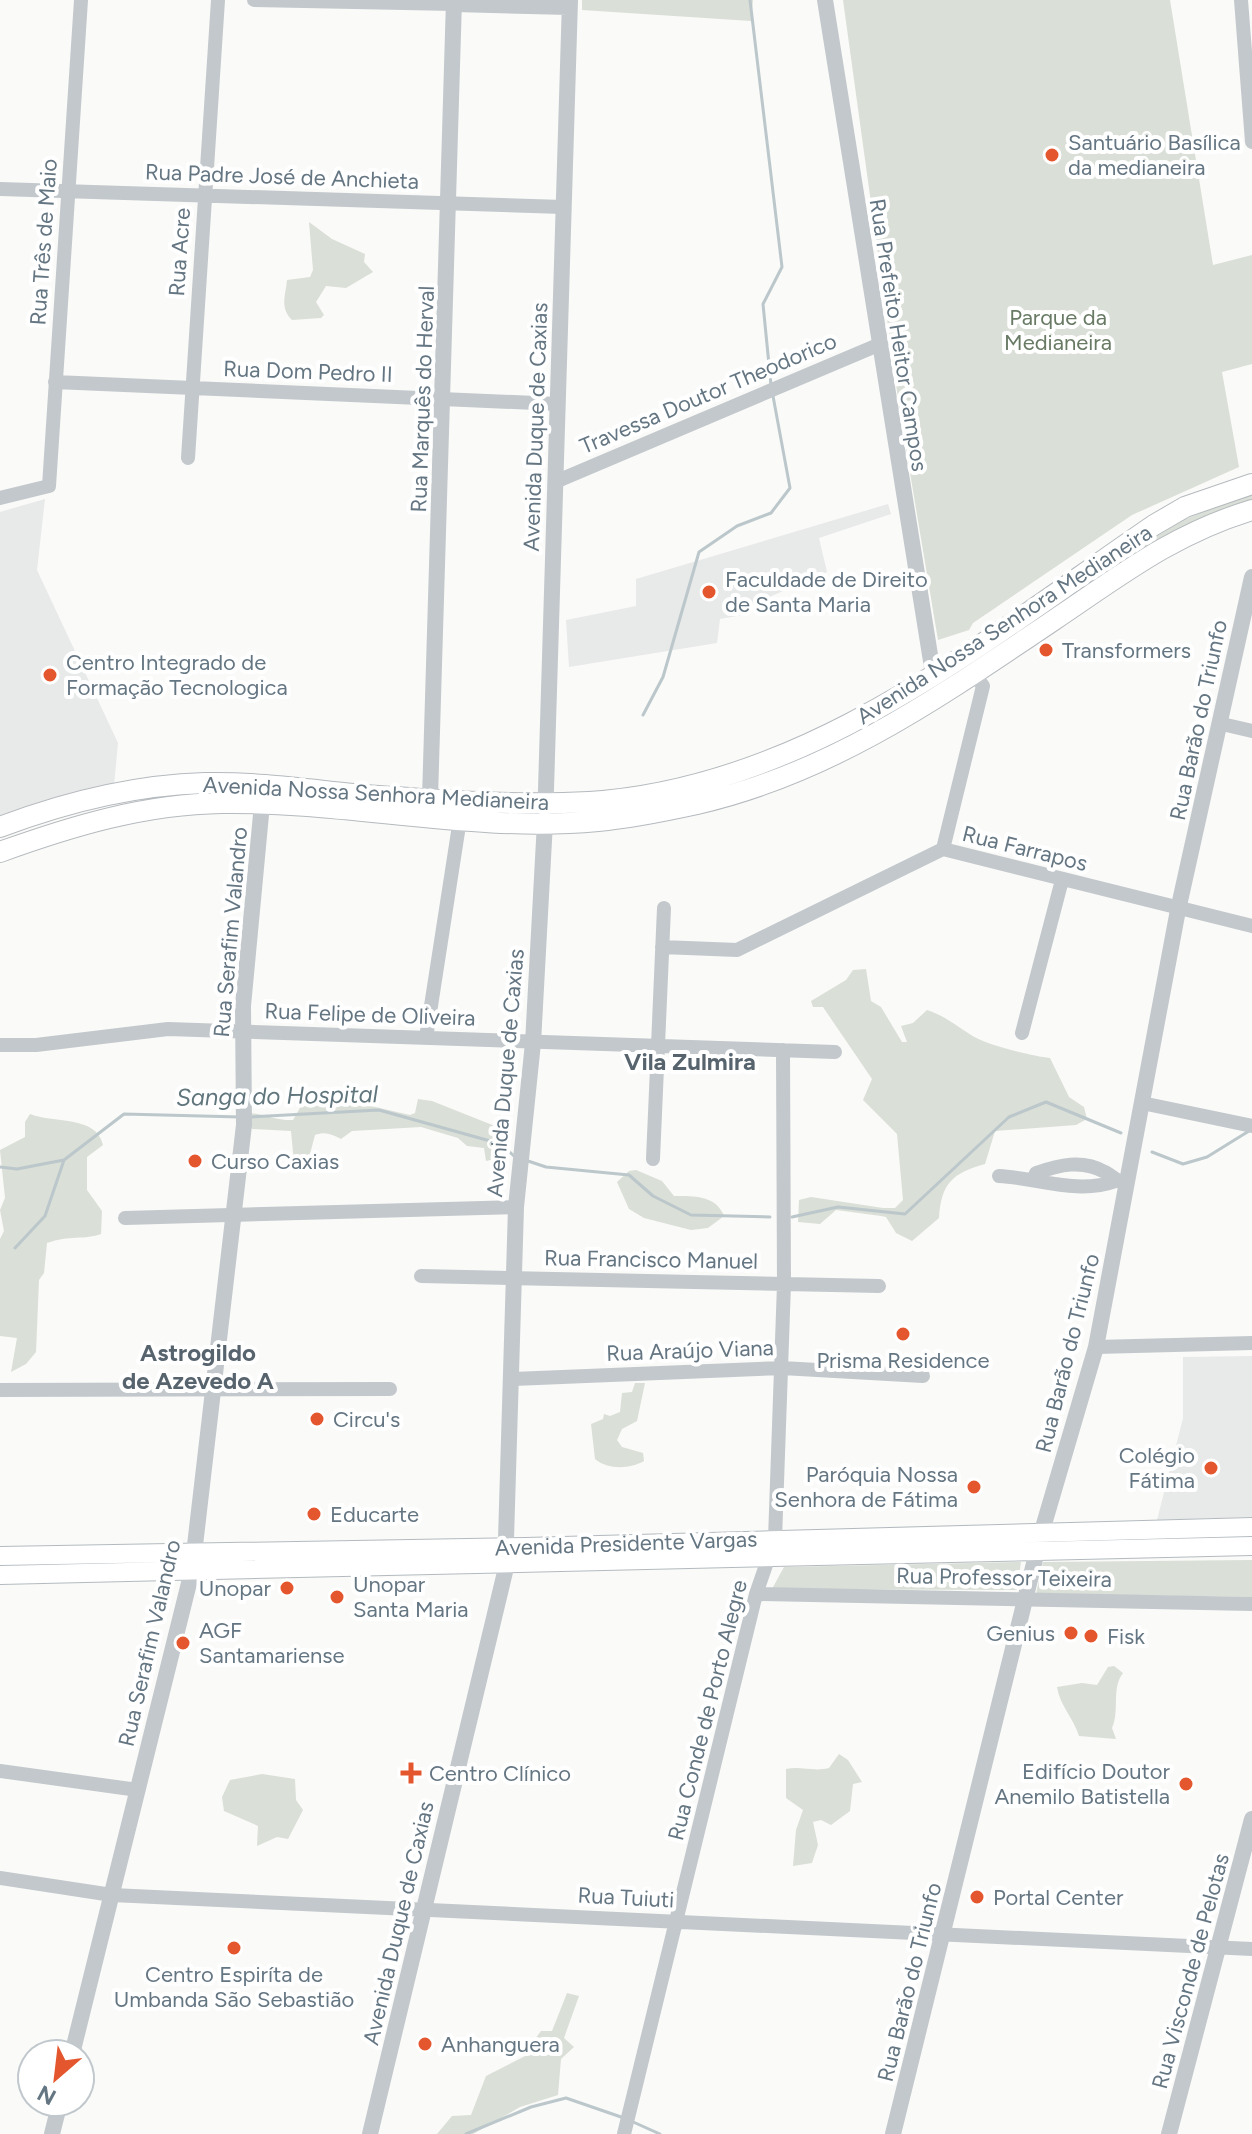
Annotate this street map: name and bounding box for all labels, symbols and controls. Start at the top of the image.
place label: Santuário Basílica da medianeira [1068,129,1241,181]
marker: Santuário Basílica da medianeira [1043,146,1061,164]
street label: Rua Três de Maio [24,158,63,326]
street label: Rua Padre José de Anchieta [144,158,420,195]
street label: Rua Prefeito Heitor Campos [864,197,933,473]
street label: Rua Acre [163,207,196,297]
street label: Rua Marquês do Herval [405,285,440,513]
street label: Avenida Duque de Caxias [518,302,553,552]
park label: Parque da Medianeira [1004,304,1112,356]
street label: Travessa Doutor Theodorico [576,327,841,460]
street label: Rua Dom Pedro II [223,355,393,388]
street label: Avenida Nossa Senhora Medianeira [852,519,1157,730]
place label: Faculdade de Direito de Santa Maria [725,566,928,618]
marker: Faculdade de Direito de Santa Maria [700,583,718,601]
street label: Rua Barão do Triunfo [1164,617,1233,823]
place label: Transformers [1062,637,1191,664]
marker: Transformers [1037,641,1055,659]
place label: Centro Integrado de Formação Tecnologica [66,649,288,701]
marker: Centro Integrado de Formação Tecnologica [41,666,59,684]
street label: Avenida Nossa Senhora Medianeira [202,771,550,816]
street label: Rua Farrapos [960,820,1090,877]
street label: Rua Serafim Valandro [208,826,253,1038]
street label: Avenida Duque de Caxias [481,948,530,1198]
street label: Rua Felipe de Oliveira [264,997,476,1032]
district label: Vila Zulmira [624,1047,756,1076]
water label: Sanga do Hospital [176,1079,379,1112]
place label: Curso Caxias [211,1148,339,1175]
marker: Curso Caxias [186,1152,204,1170]
street label: Rua Francisco Manuel [544,1244,758,1275]
street label: Rua Barão do Triunfo [1030,1251,1105,1456]
marker: Prisma Residence [894,1325,912,1343]
street label: Rua Araújo Viana [606,1334,774,1367]
district label: Astrogildo de Azevedo A [122,1338,274,1395]
place label: Prisma Residence [816,1347,990,1374]
place label: Circu's [333,1406,400,1433]
marker: Circu's [308,1410,326,1428]
place label: Colégio Fátima [1119,1442,1195,1494]
marker: Colégio Fátima [1202,1459,1220,1477]
place label: Paróquia Nossa Senhora de Fátima [774,1461,958,1513]
marker: Paróquia Nossa Senhora de Fátima [965,1478,983,1496]
place label: Educarte [330,1501,419,1528]
marker: Educarte [305,1505,323,1523]
street label: Avenida Presidente Vargas [494,1525,758,1562]
street label: Rua Serafim Valandro [113,1537,186,1749]
street label: Rua Professor Teixeira [896,1562,1112,1593]
place label: Unopar Santa Maria [353,1571,469,1623]
place label: Unopar [199,1575,272,1602]
street label: Rua Conde de Porto Alegre [662,1577,753,1843]
marker: Unopar [278,1579,296,1597]
marker: Unopar Santa Maria [328,1588,346,1606]
place label: AGF Santamariense [199,1617,345,1669]
place label: Genius [986,1620,1055,1647]
place label: Fisk [1107,1623,1145,1650]
marker: Genius [1062,1624,1080,1642]
marker: Fisk [1082,1627,1100,1645]
marker: AGF Santamariense [174,1634,192,1652]
place label: Edifício Doutor Anemilo Batistella [994,1758,1171,1810]
place label: Centro Clínico [429,1760,571,1787]
marker: Centro Clínico [400,1762,422,1784]
marker: Edifício Doutor Anemilo Batistella [1177,1775,1195,1793]
street label: Avenida Duque de Caxias [357,1799,440,2047]
street label: Rua Visconde de Pelotas [1146,1850,1235,2092]
street label: Rua Barão do Triunfo [872,1880,947,2085]
street label: Rua Tuiuti [577,1881,675,1914]
place label: Portal Center [993,1884,1124,1911]
marker: Portal Center [968,1888,986,1906]
marker: Centro Espiríta de Umbanda São Sebastião [225,1939,243,1957]
place label: Centro Espiríta de Umbanda São Sebastião [114,1961,354,2013]
place label: Anhanguera [441,2031,560,2058]
marker: Anhanguera [416,2035,434,2053]
north arrow [16,2038,96,2118]
text: N [33,2079,61,2111]

